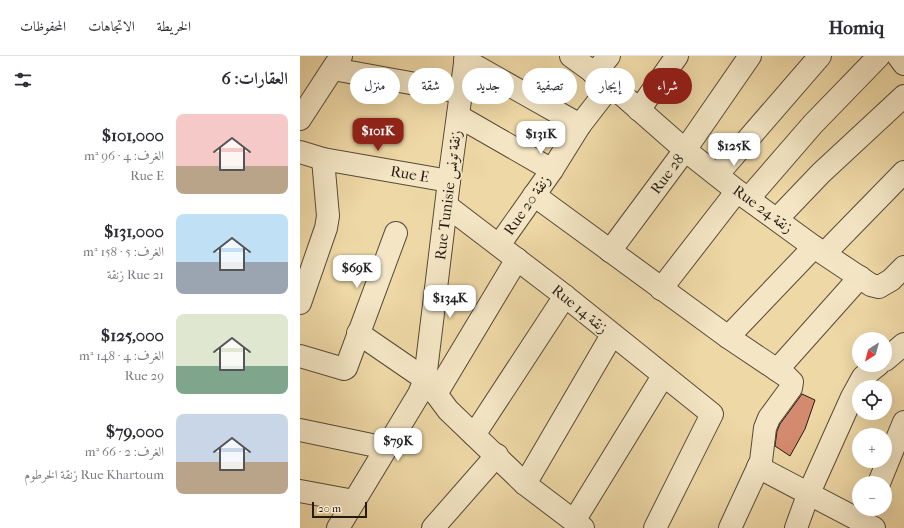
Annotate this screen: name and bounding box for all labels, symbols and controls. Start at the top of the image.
text: Homiq [829,17,884,39]
text: المحفوظات [20,18,66,35]
text: الاتجاهات [88,18,135,35]
text: الخريطة [157,18,191,35]
text: العقارات: 6 [222,68,288,88]
chip: منزل [350,68,400,104]
chip: شقة [408,68,454,104]
chip: جديد [462,68,514,104]
chip: تصفية [522,68,577,104]
chip: إيجار [585,68,635,104]
chip: شراء [643,68,692,104]
icon: filters [12,69,34,91]
pin: $101K [350,118,406,152]
pin: $131K [513,121,569,155]
text: $101K [362,123,394,138]
text: $101,000 [102,125,164,145]
text: $131K [525,126,557,141]
street label: Rue Tunisie زنقة تونس [431,129,466,261]
icon: home [208,130,256,178]
pin: $125K [706,133,762,167]
text: $125K [717,138,751,153]
text: الغرف: 4 · 96 m² [84,148,164,163]
street label: Rue 28 [647,151,688,197]
street label: Rue E [389,162,430,186]
text: Rue E [130,168,164,183]
street label: Rue 20 زنقة [500,172,554,238]
street label: Rue 24 زنقة [730,181,796,237]
text: $131,000 [104,221,164,241]
icon: home [208,230,256,278]
text: الغرف: 5 · 158 m² [83,244,164,259]
pin: $69K [333,255,381,289]
text: $69K [342,260,372,275]
text: Rue 21 زنقة [107,267,164,282]
street label: Rue 14 زنقة [548,281,612,337]
pin: $134K [422,285,478,319]
text: $134K [433,290,467,305]
text: $125,000 [101,325,164,345]
icon: home [208,330,256,378]
north arrow [852,332,892,372]
map controls [852,332,892,516]
text: الغرف: 4 · 148 m² [79,348,164,363]
text: Rue 29 [125,368,164,383]
button: locate [852,380,892,420]
text: $79,000 [106,421,164,441]
pin: $79K [374,428,422,462]
button: + [852,428,892,468]
icon: home [208,430,256,478]
text: $79K [383,433,413,448]
text: الغرف: 2 · 66 m² [85,444,164,459]
text: Rue Khartoum زنقة الخرطوم [24,467,164,482]
button: − [852,476,892,516]
scale bar [312,500,367,519]
text: 20 m [318,502,341,515]

